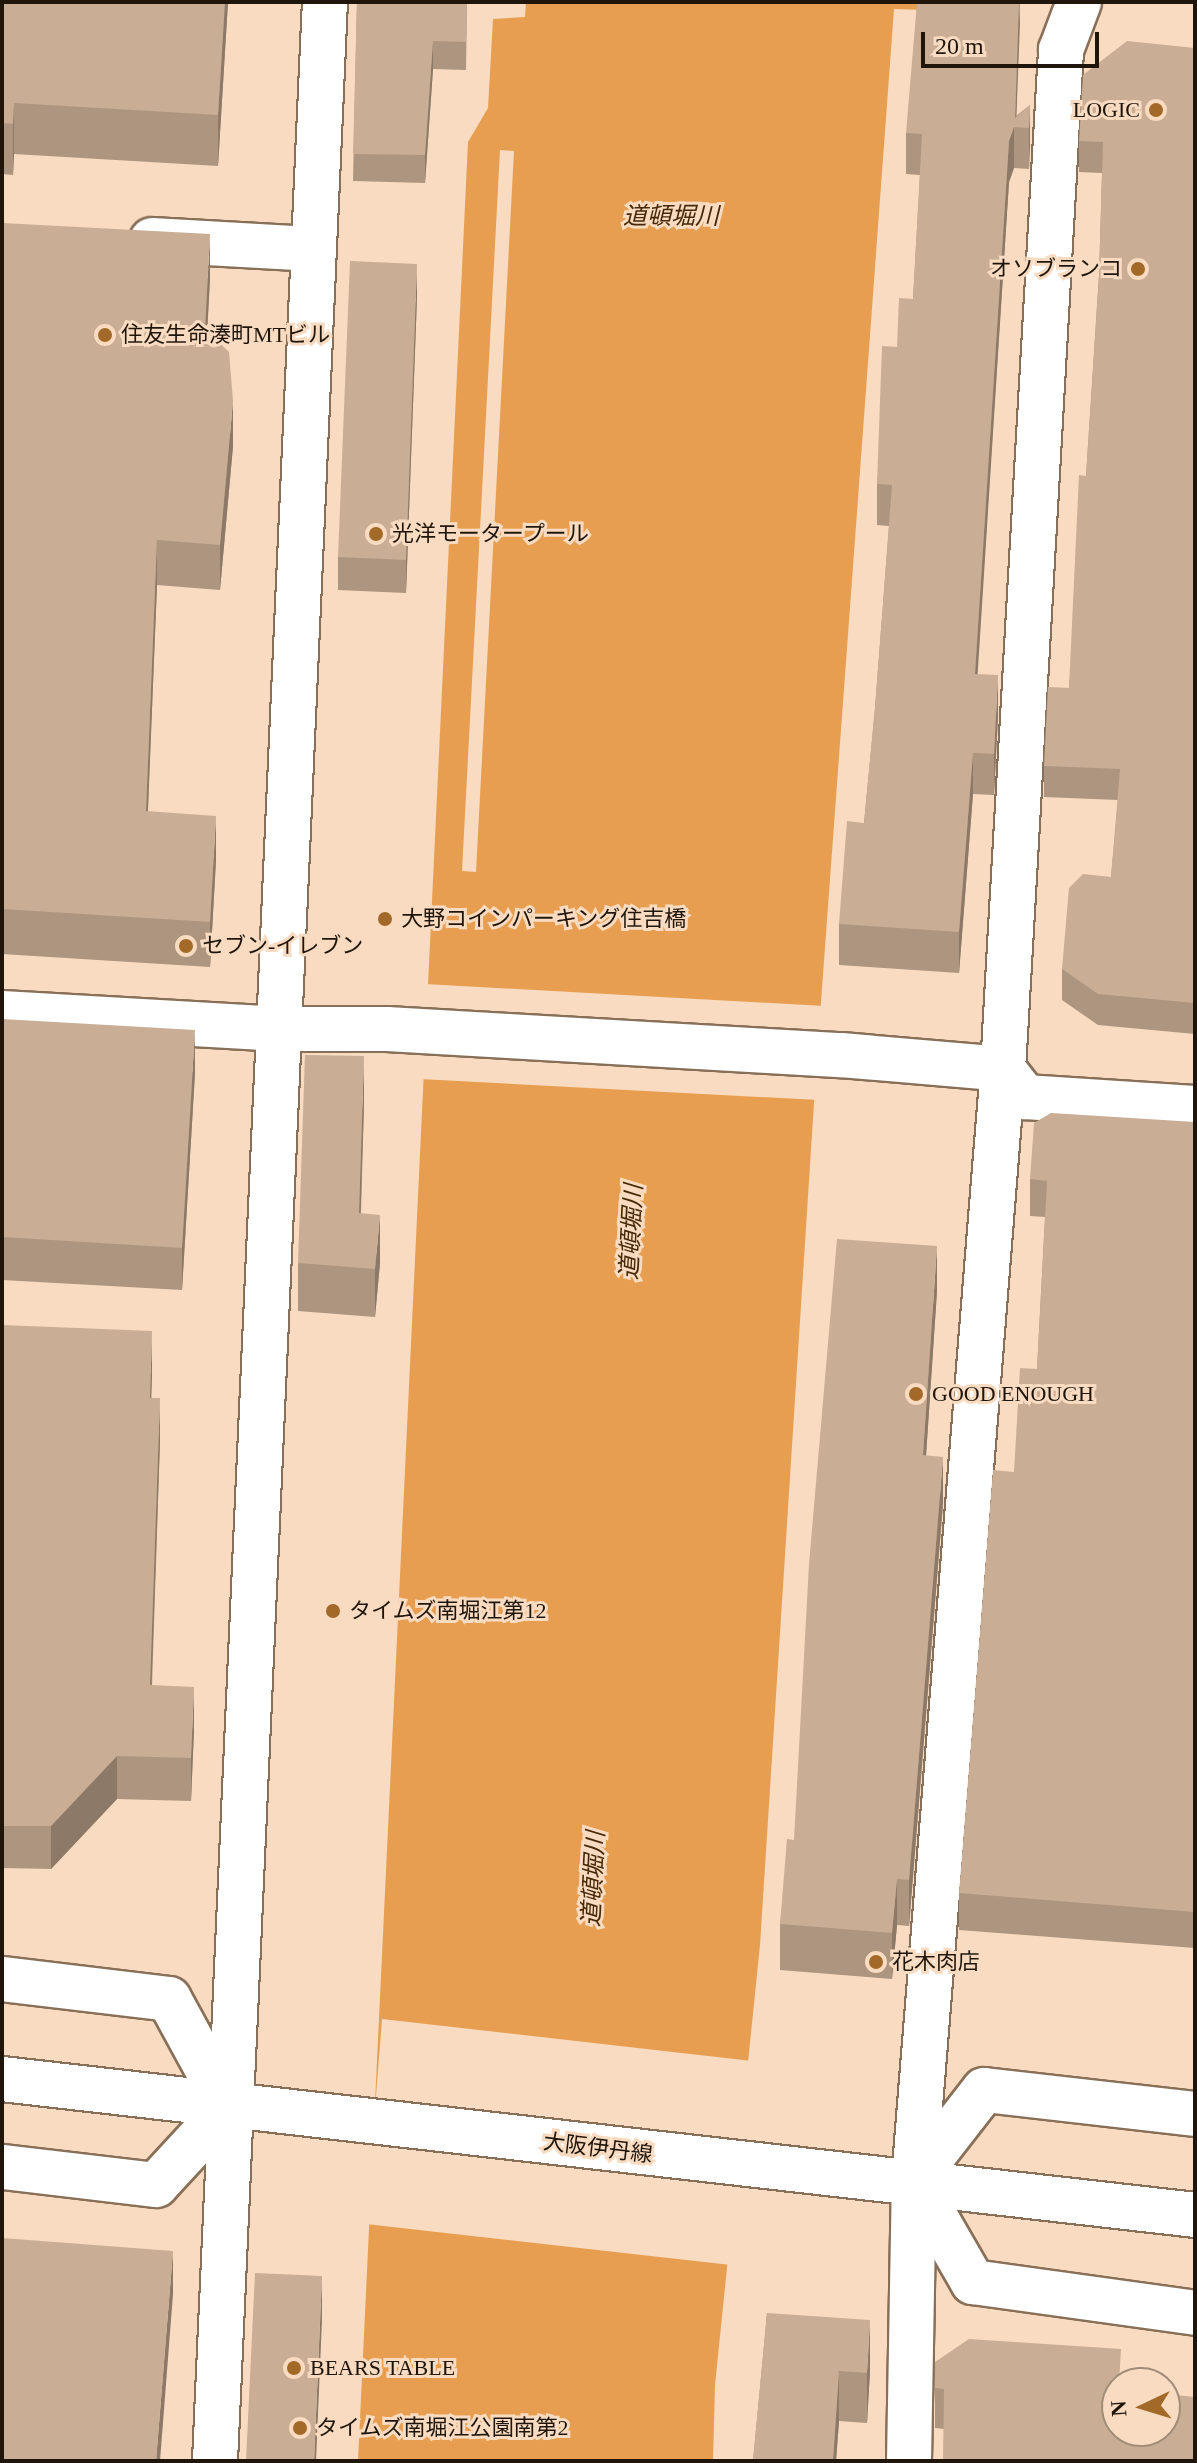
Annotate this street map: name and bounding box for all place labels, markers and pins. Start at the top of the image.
place label: LOGIC [1073,97,1140,123]
marker: LOGIC [1147,101,1165,119]
place label: オソブランコ [990,256,1122,282]
marker: オソブランコ [1129,260,1147,278]
place label: 住友生命湊町MTビル [121,322,330,348]
marker: 住友生命湊町MTビル [96,326,114,344]
place label: 光洋モータープール [392,521,590,547]
marker: 光洋モータープール [367,525,385,543]
place label: 大野コインパーキング住吉橋 [401,906,687,932]
marker: 大野コインパーキング住吉橋 [376,910,394,928]
place label: セブン-イレブン [202,933,363,959]
marker: セブン-イレブン [177,937,195,955]
place label: GOOD ENOUGH [932,1381,1094,1407]
marker: GOOD ENOUGH [907,1385,925,1403]
place label: タイムズ南堀江第12 [349,1598,547,1624]
marker: タイムズ南堀江第12 [324,1602,342,1620]
place label: 花木肉店 [892,1949,980,1975]
marker: 花木肉店 [867,1953,885,1971]
place label: BEARS TABLE [310,2355,456,2381]
marker: BEARS TABLE [285,2359,303,2377]
place label: タイムズ南堀江公園南第2 [316,2415,569,2441]
marker: タイムズ南堀江公園南第2 [291,2419,309,2437]

